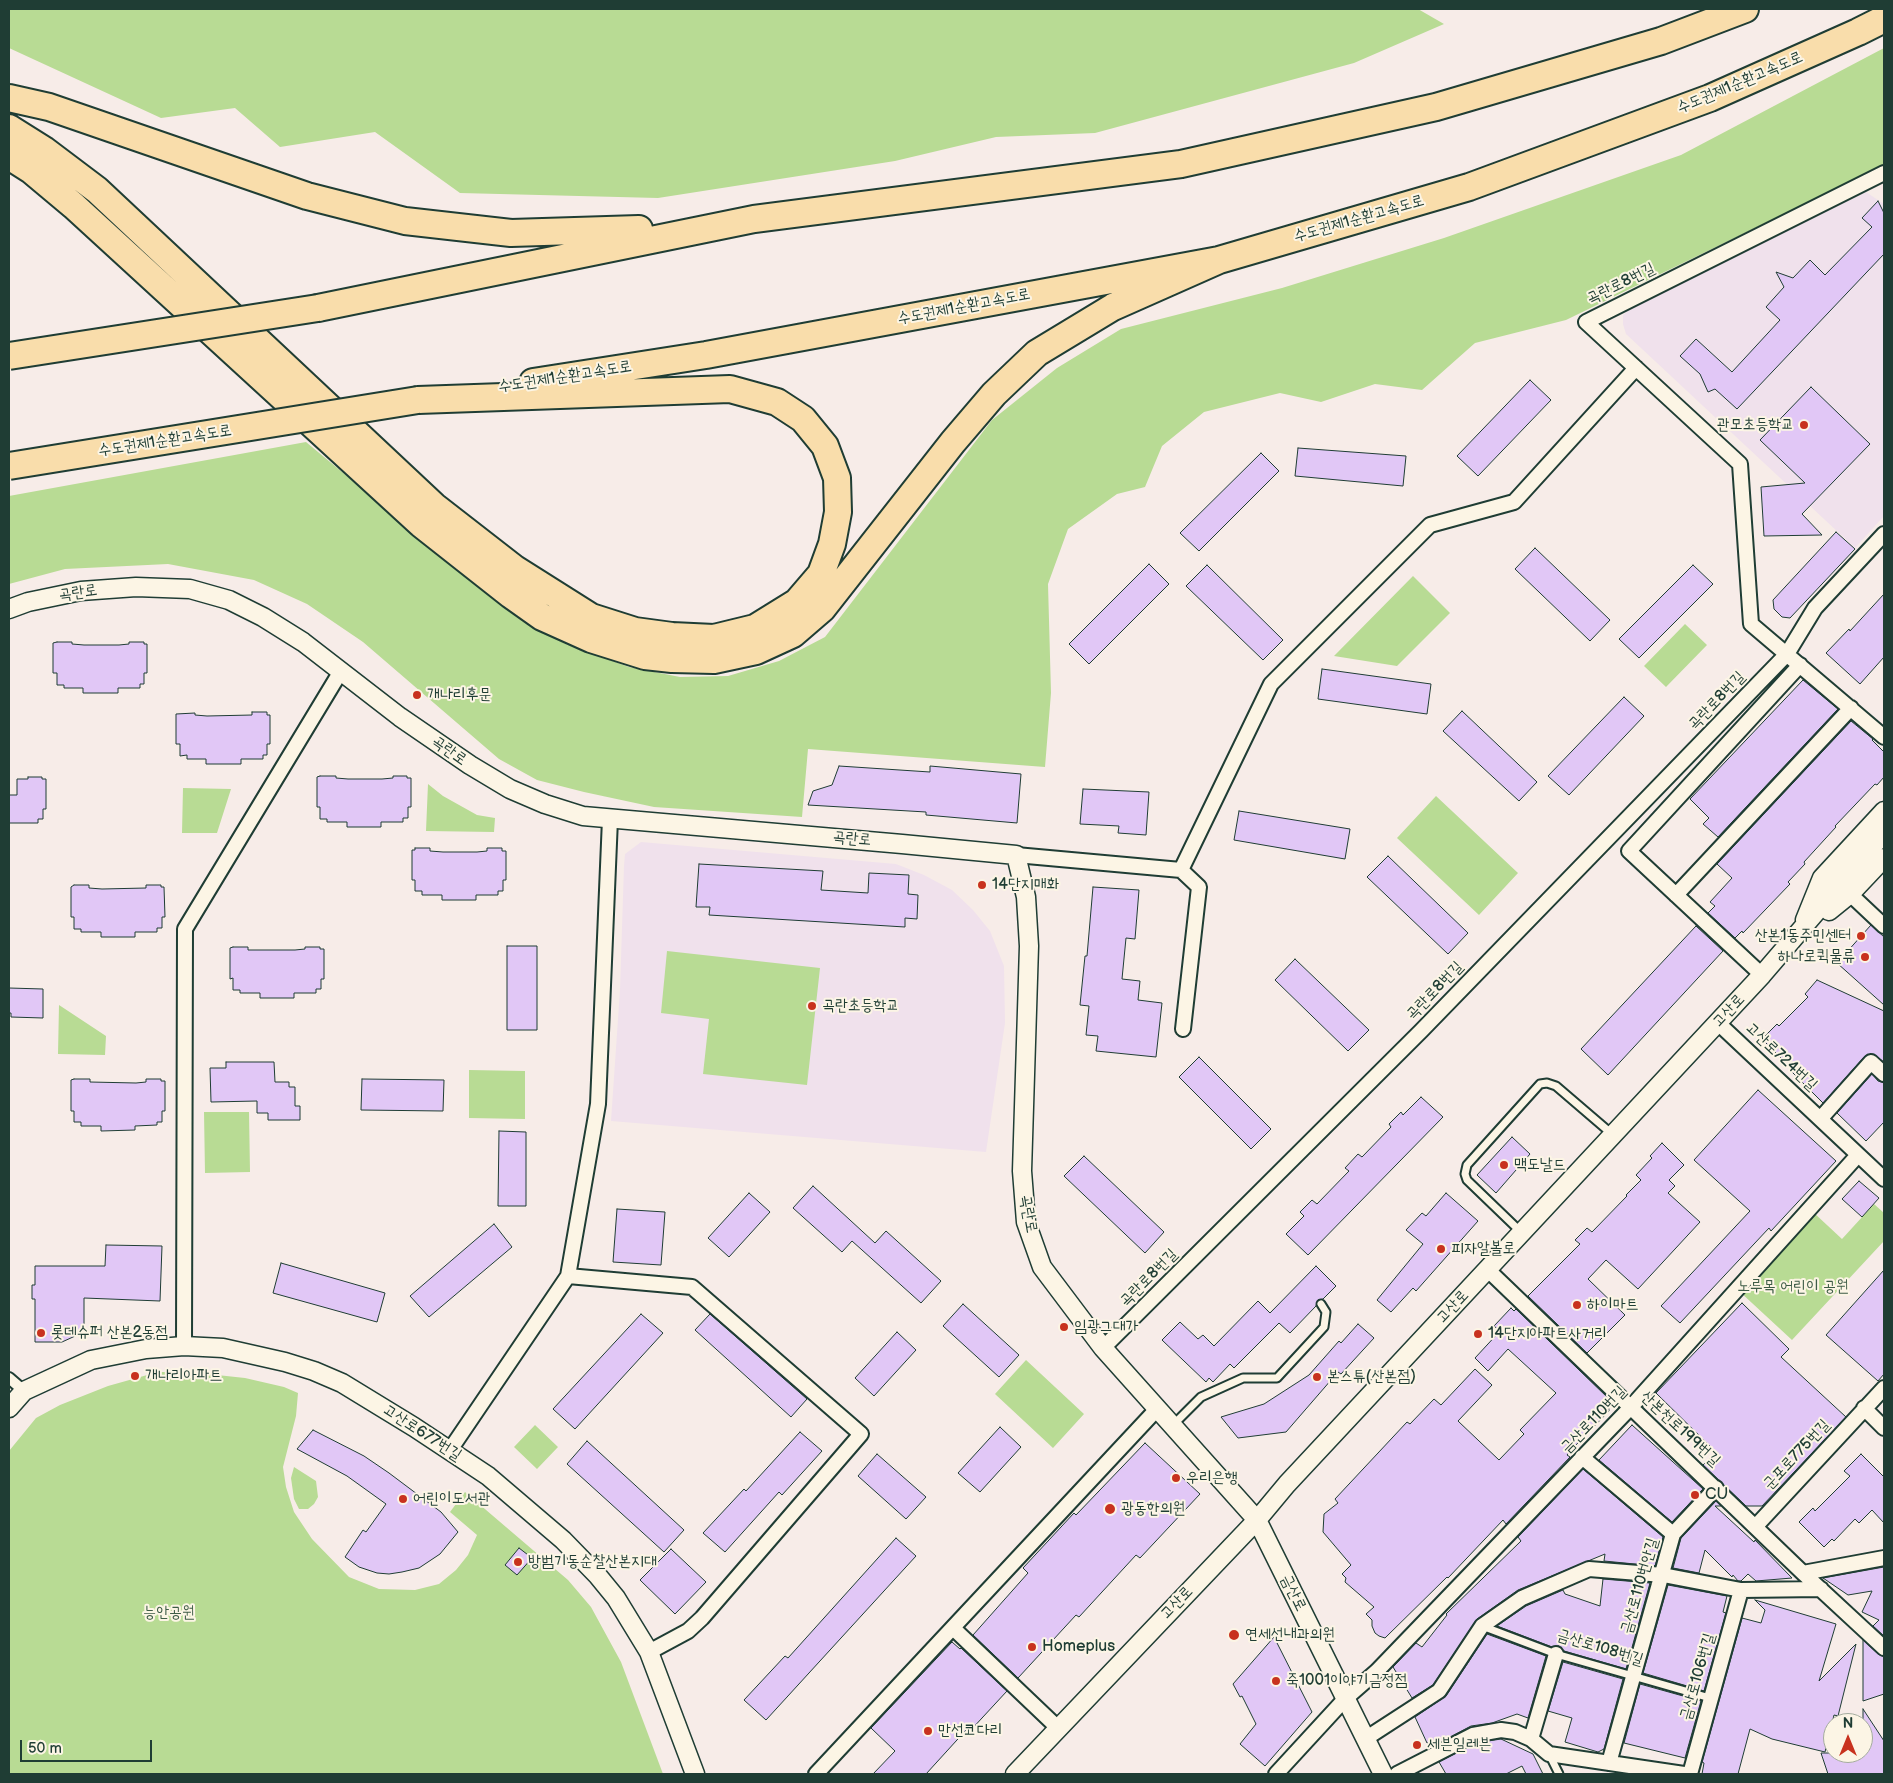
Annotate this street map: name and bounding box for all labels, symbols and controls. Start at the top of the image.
street label: 수도권제1순환고속도로 [1674,48,1806,118]
street label: 수도권제1순환고속도로 [1291,191,1427,247]
street label: 곡란로8번길 [1584,259,1658,309]
street label: 수도권제1순환고속도로 [896,285,1032,329]
street label: 수도권제1순환고속도로 [497,357,633,397]
place label: 관모초등학교 [1717,415,1794,435]
marker: 관모초등학교 [1798,419,1810,431]
street label: 수도권제1순환고속도로 [97,421,233,461]
street label: 곡란로 [58,581,98,605]
street label: 곡란로8번길 [1684,668,1750,734]
place label: 개나리후문 [427,685,491,705]
marker: 개나리후문 [411,689,423,701]
street label: 곡란로 [428,732,470,770]
street label: 곡란로 [832,828,872,850]
place label: 14단지매화 [992,875,1059,895]
marker: 14단지매화 [976,879,988,891]
place label: 산본1동주민센터 [1755,926,1851,946]
marker: 산본1동주민센터 [1855,930,1867,942]
place label: 하나로퀵물류 [1778,947,1855,967]
marker: 하나로퀵물류 [1859,951,1871,963]
street label: 곡란로8번길 [1402,958,1468,1024]
street label: 고산로 [1709,990,1749,1032]
place label: 곡란초등학교 [822,996,899,1016]
marker: 곡란초등학교 [806,1000,818,1012]
street label: 고산로724번길 [1741,1019,1821,1095]
place label: 맥도날드 [1514,1155,1566,1175]
marker: 맥도날드 [1498,1159,1510,1171]
street label: 곡란로 [1015,1193,1041,1235]
place label: 피자알볼로 [1451,1239,1515,1259]
marker: 피자알볼로 [1435,1243,1447,1255]
street label: 곡란로8번길 [1116,1245,1182,1311]
park label: 노루목 어린이 공원 [1737,1277,1849,1297]
street label: 고산로 [1433,1286,1473,1328]
place label: 하이마트 [1587,1295,1638,1315]
marker: 하이마트 [1571,1299,1583,1311]
place label: 임광그대가 [1074,1317,1138,1337]
marker: 임광그대가 [1058,1321,1070,1333]
place label: 롯데슈퍼 산본2동점 [51,1323,168,1343]
place label: 14단지아파트사거리 [1488,1324,1607,1344]
marker: 롯데슈퍼 산본2동점 [35,1327,47,1339]
marker: 14단지아파트사거리 [1472,1328,1484,1340]
place label: 개나리아파트 [145,1366,222,1386]
place label: 본스튜(산본점) [1327,1367,1416,1387]
marker: 개나리아파트 [129,1370,141,1382]
marker: 본스튜(산본점) [1311,1371,1323,1383]
street label: 금산로110번길 [1557,1382,1631,1458]
street label: 산본천로199번길 [1636,1387,1724,1471]
street label: 고산로677번길 [379,1400,465,1466]
street label: 군포로775번길 [1760,1416,1834,1494]
place label: 우리은행 [1186,1468,1238,1488]
marker: 우리은행 [1170,1472,1182,1484]
place label: CU [1705,1485,1728,1505]
place label: 어린이도서관 [413,1489,490,1509]
marker: CU [1689,1489,1701,1501]
marker: 어린이도서관 [397,1493,409,1505]
place label: 광동한의원 [1121,1499,1185,1519]
marker: 광동한의원 [1103,1502,1117,1516]
street label: 금산로110번안길 [1617,1536,1663,1636]
place label: 방범기동순찰산본지대 [528,1552,657,1572]
marker: 방범기동순찰산본지대 [512,1556,524,1568]
street label: 금산로 [1276,1571,1310,1615]
street label: 고산로 [1157,1582,1197,1624]
park label: 능안공원 [143,1603,195,1623]
place label: 연세선내과의원 [1245,1625,1335,1645]
street label: 금산로108번길 [1554,1626,1646,1670]
marker: 연세선내과의원 [1227,1628,1241,1642]
street label: 금산로106번길 [1676,1631,1720,1723]
place label: Homeplus [1042,1637,1115,1657]
marker: Homeplus [1026,1641,1038,1653]
place label: 죽1001이야기금정점 [1286,1671,1407,1691]
marker: 죽1001이야기금정점 [1270,1675,1282,1687]
north arrow [1823,1713,1873,1763]
text: N [1843,1715,1853,1732]
place label: 만선코다리 [938,1721,1002,1741]
marker: 만선코다리 [922,1725,934,1737]
scale bar [22,1730,155,1762]
place label: 세븐일레븐 [1427,1735,1491,1755]
text: 50 m [28,1739,62,1758]
marker: 세븐일레븐 [1411,1739,1423,1751]

